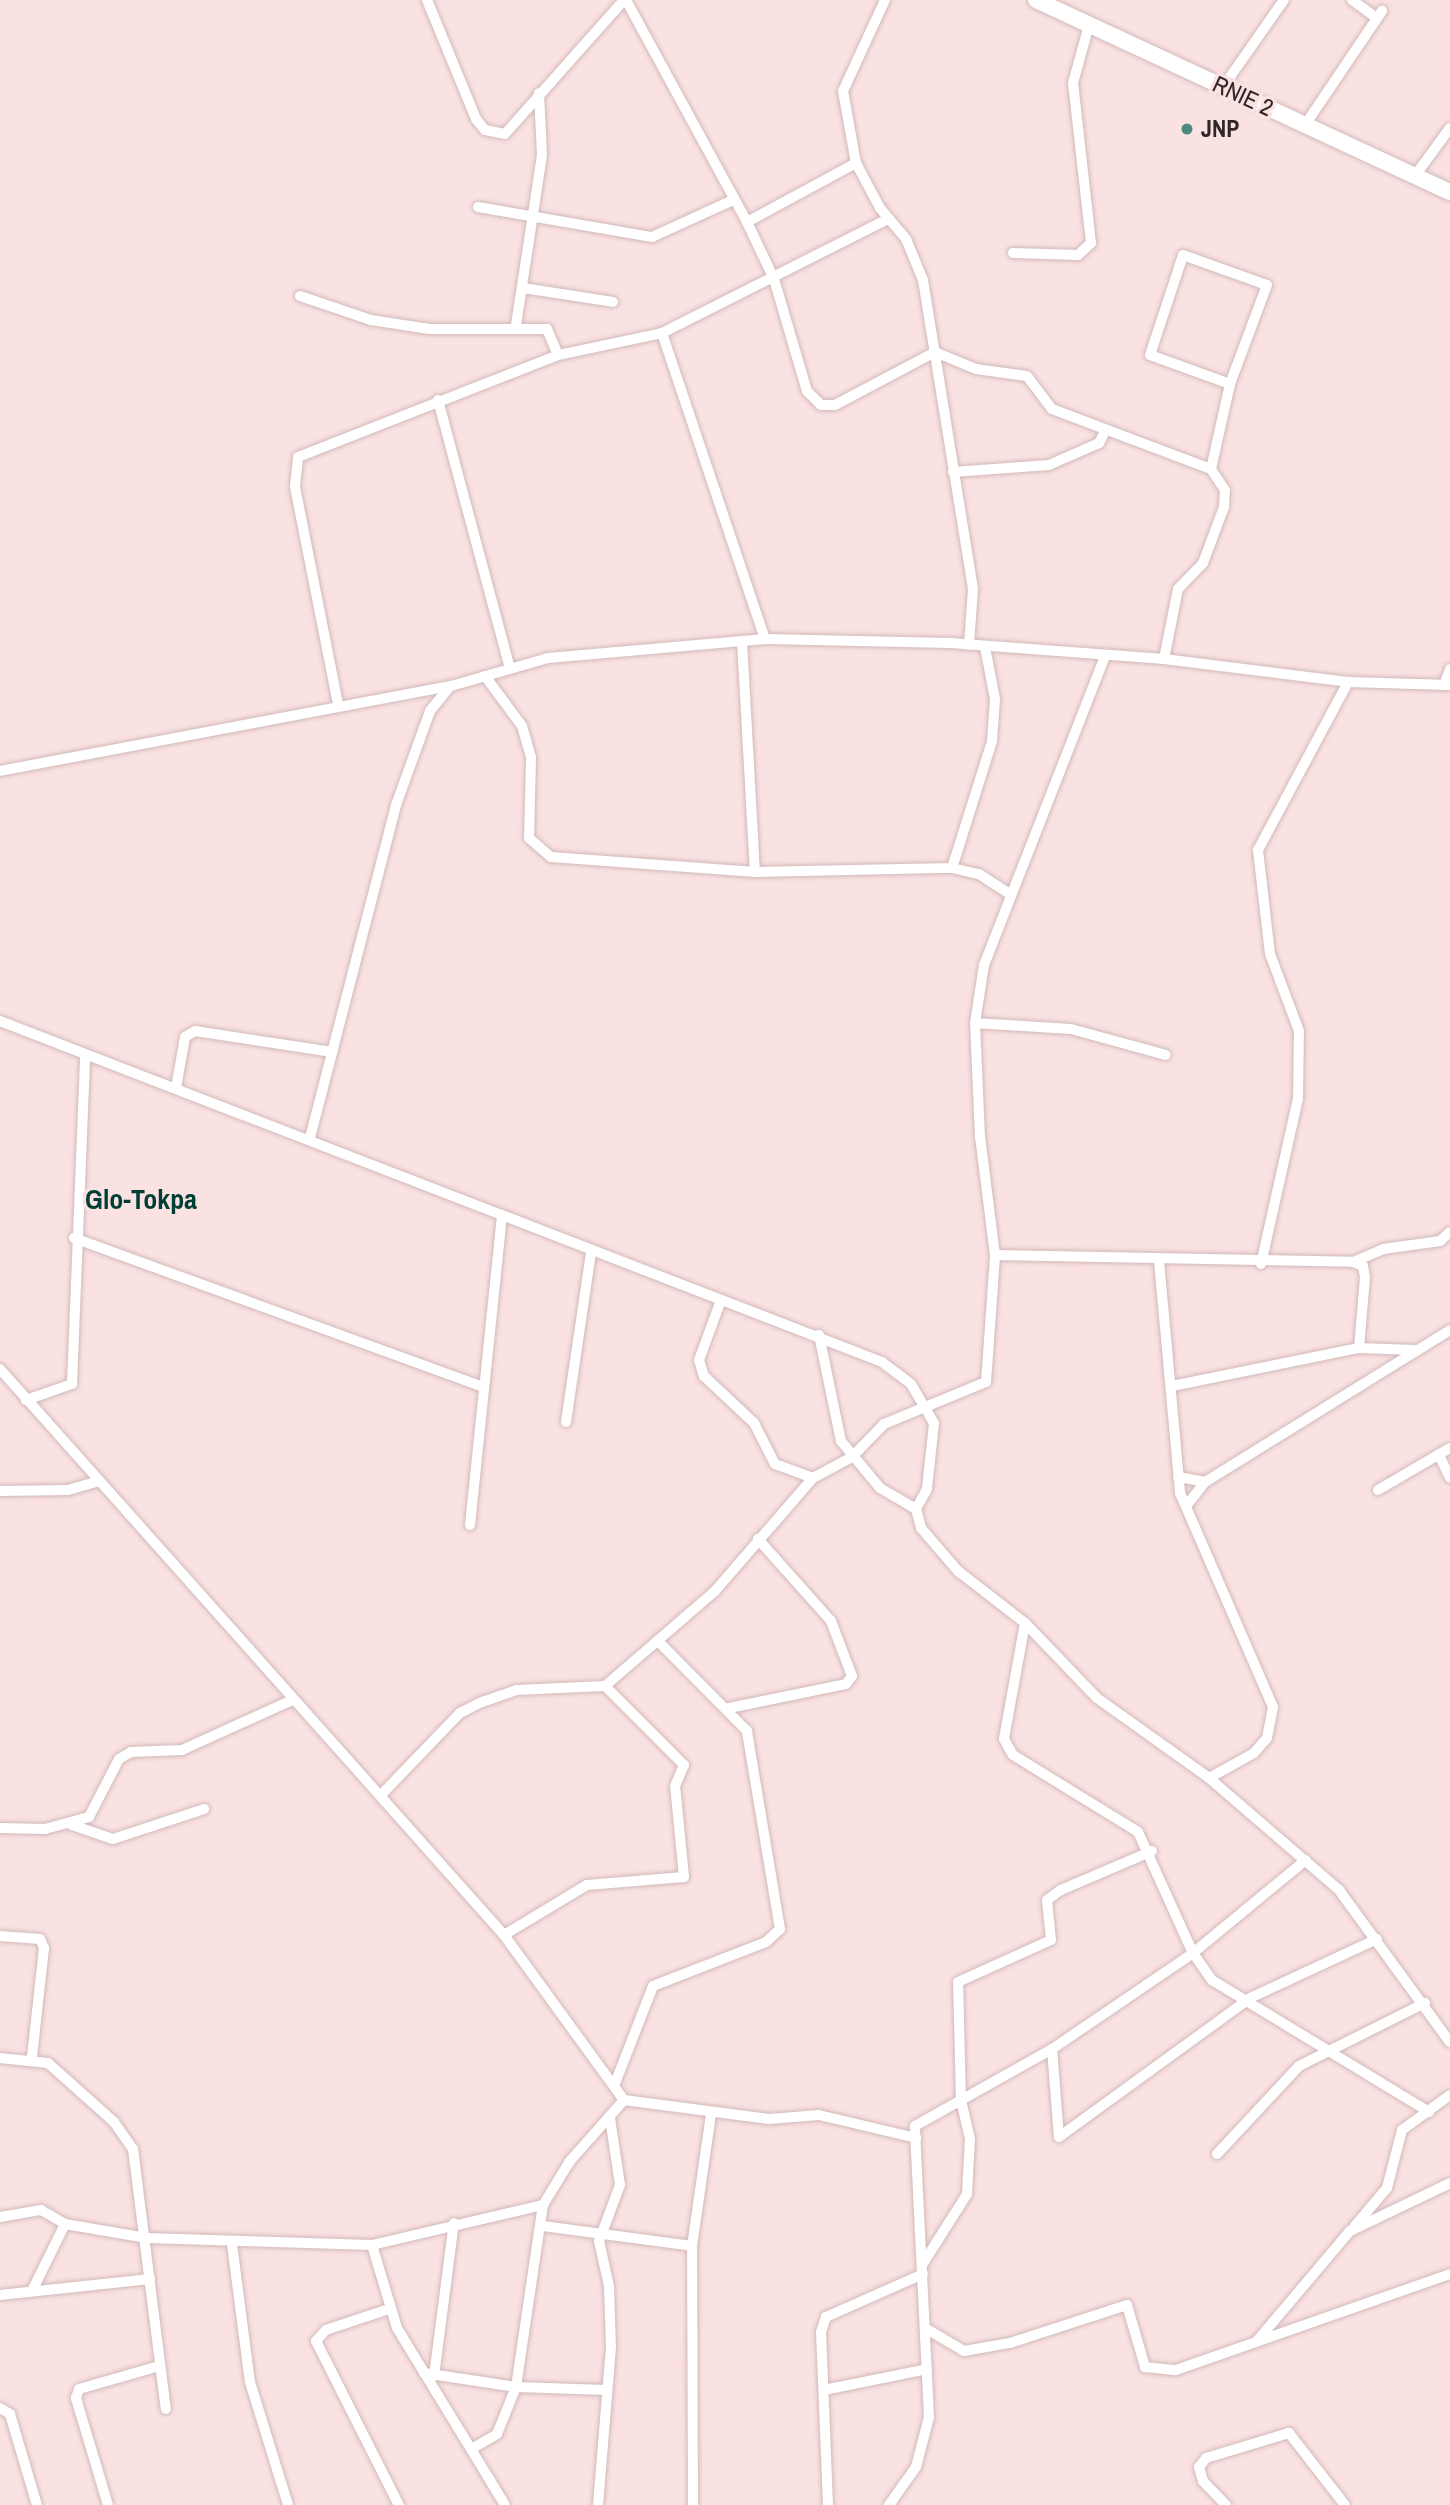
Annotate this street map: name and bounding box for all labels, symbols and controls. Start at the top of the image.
street label: RNIE 2 [1208,70,1278,122]
place label: JNP [1201,115,1239,143]
marker: JNP [1179,121,1195,137]
district label: Glo-Tokpa [85,1182,197,1216]

